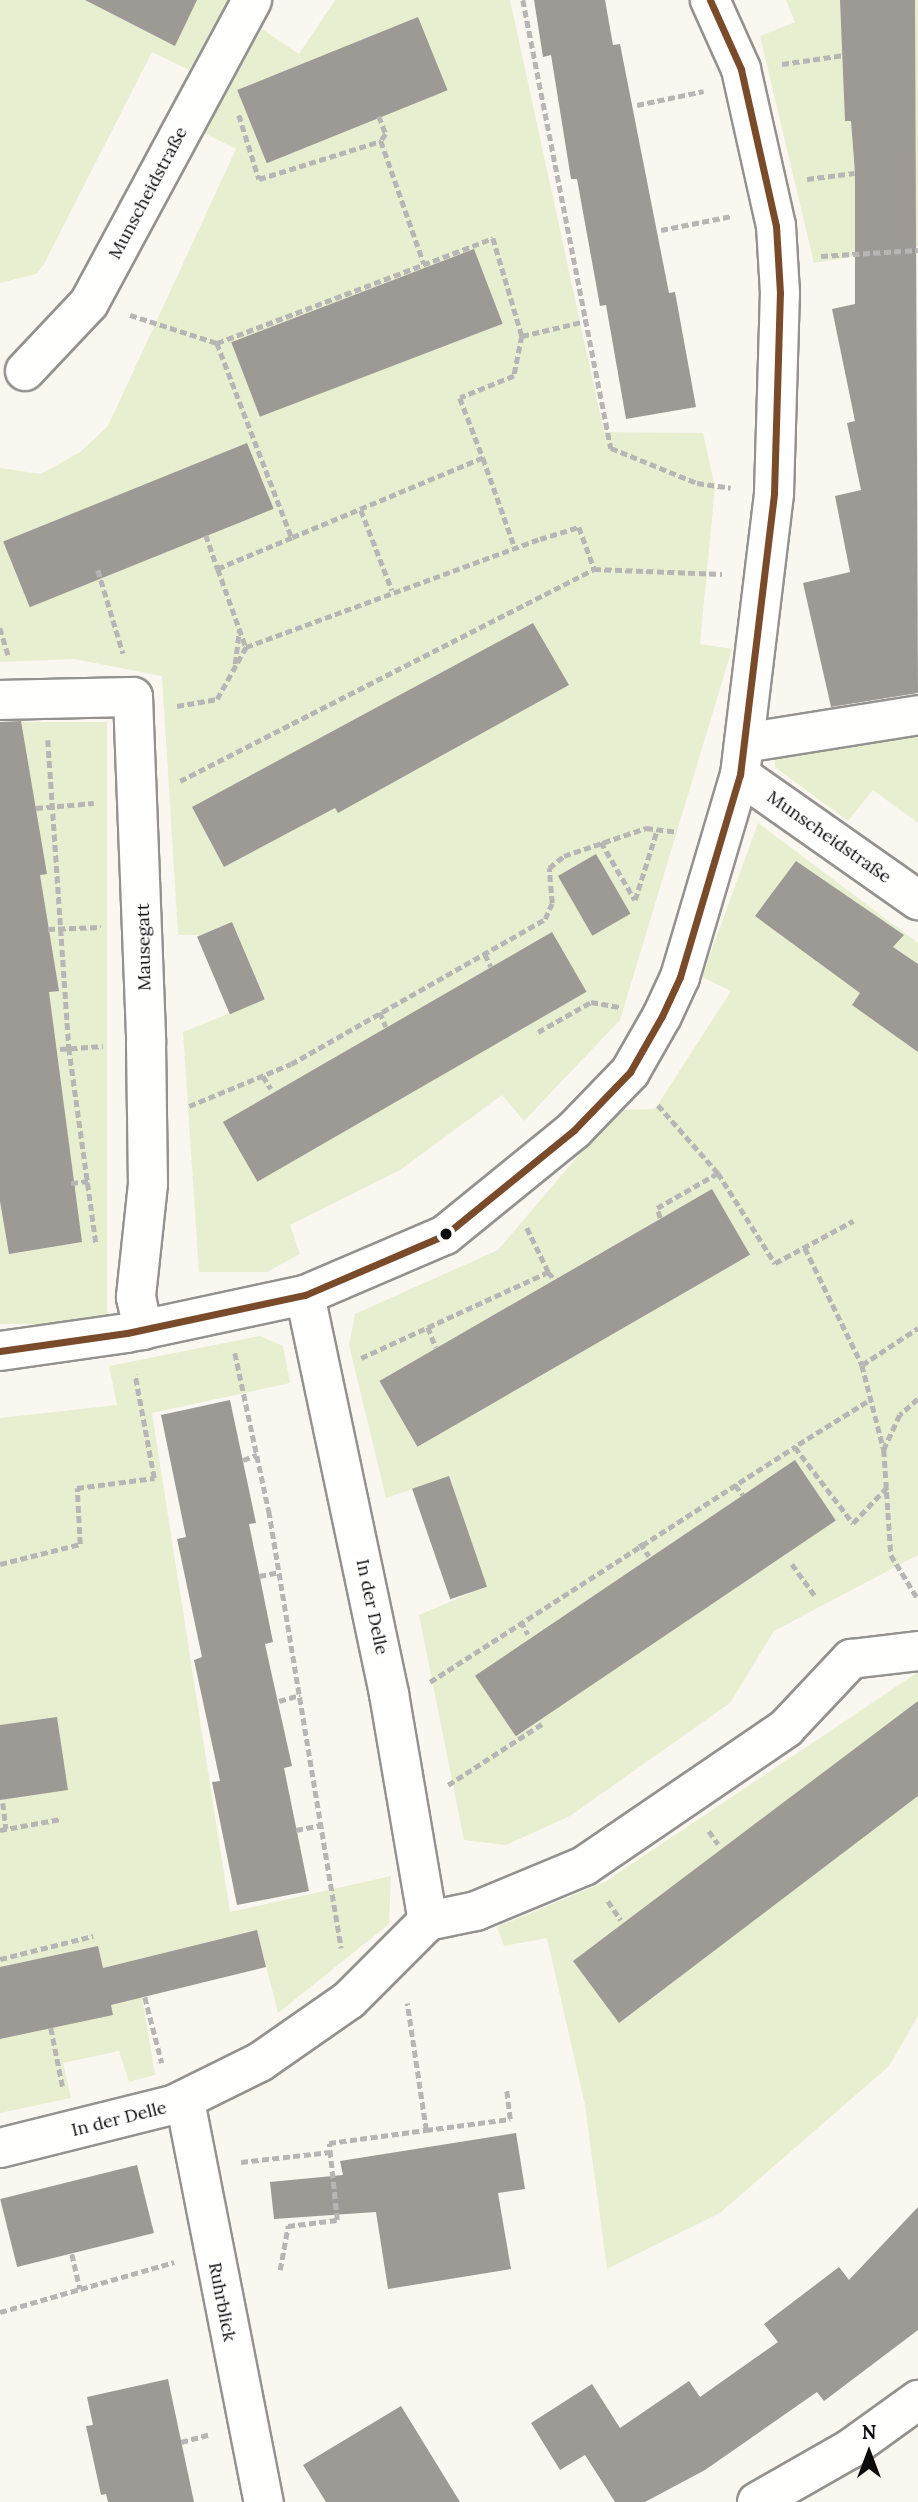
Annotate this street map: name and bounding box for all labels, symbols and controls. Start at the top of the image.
street label: Munscheidstraße [104,123,192,263]
street label: Munscheidstraße [763,786,895,888]
street label: Mausegatt [132,903,156,991]
unlabelled marker [439,1227,453,1241]
street label: In der Delle [351,1557,393,1657]
street label: In der Delle [69,2097,169,2141]
street label: Ruhrblick [204,2261,240,2343]
north arrow [834,2418,904,2488]
text: N [862,2420,876,2444]

